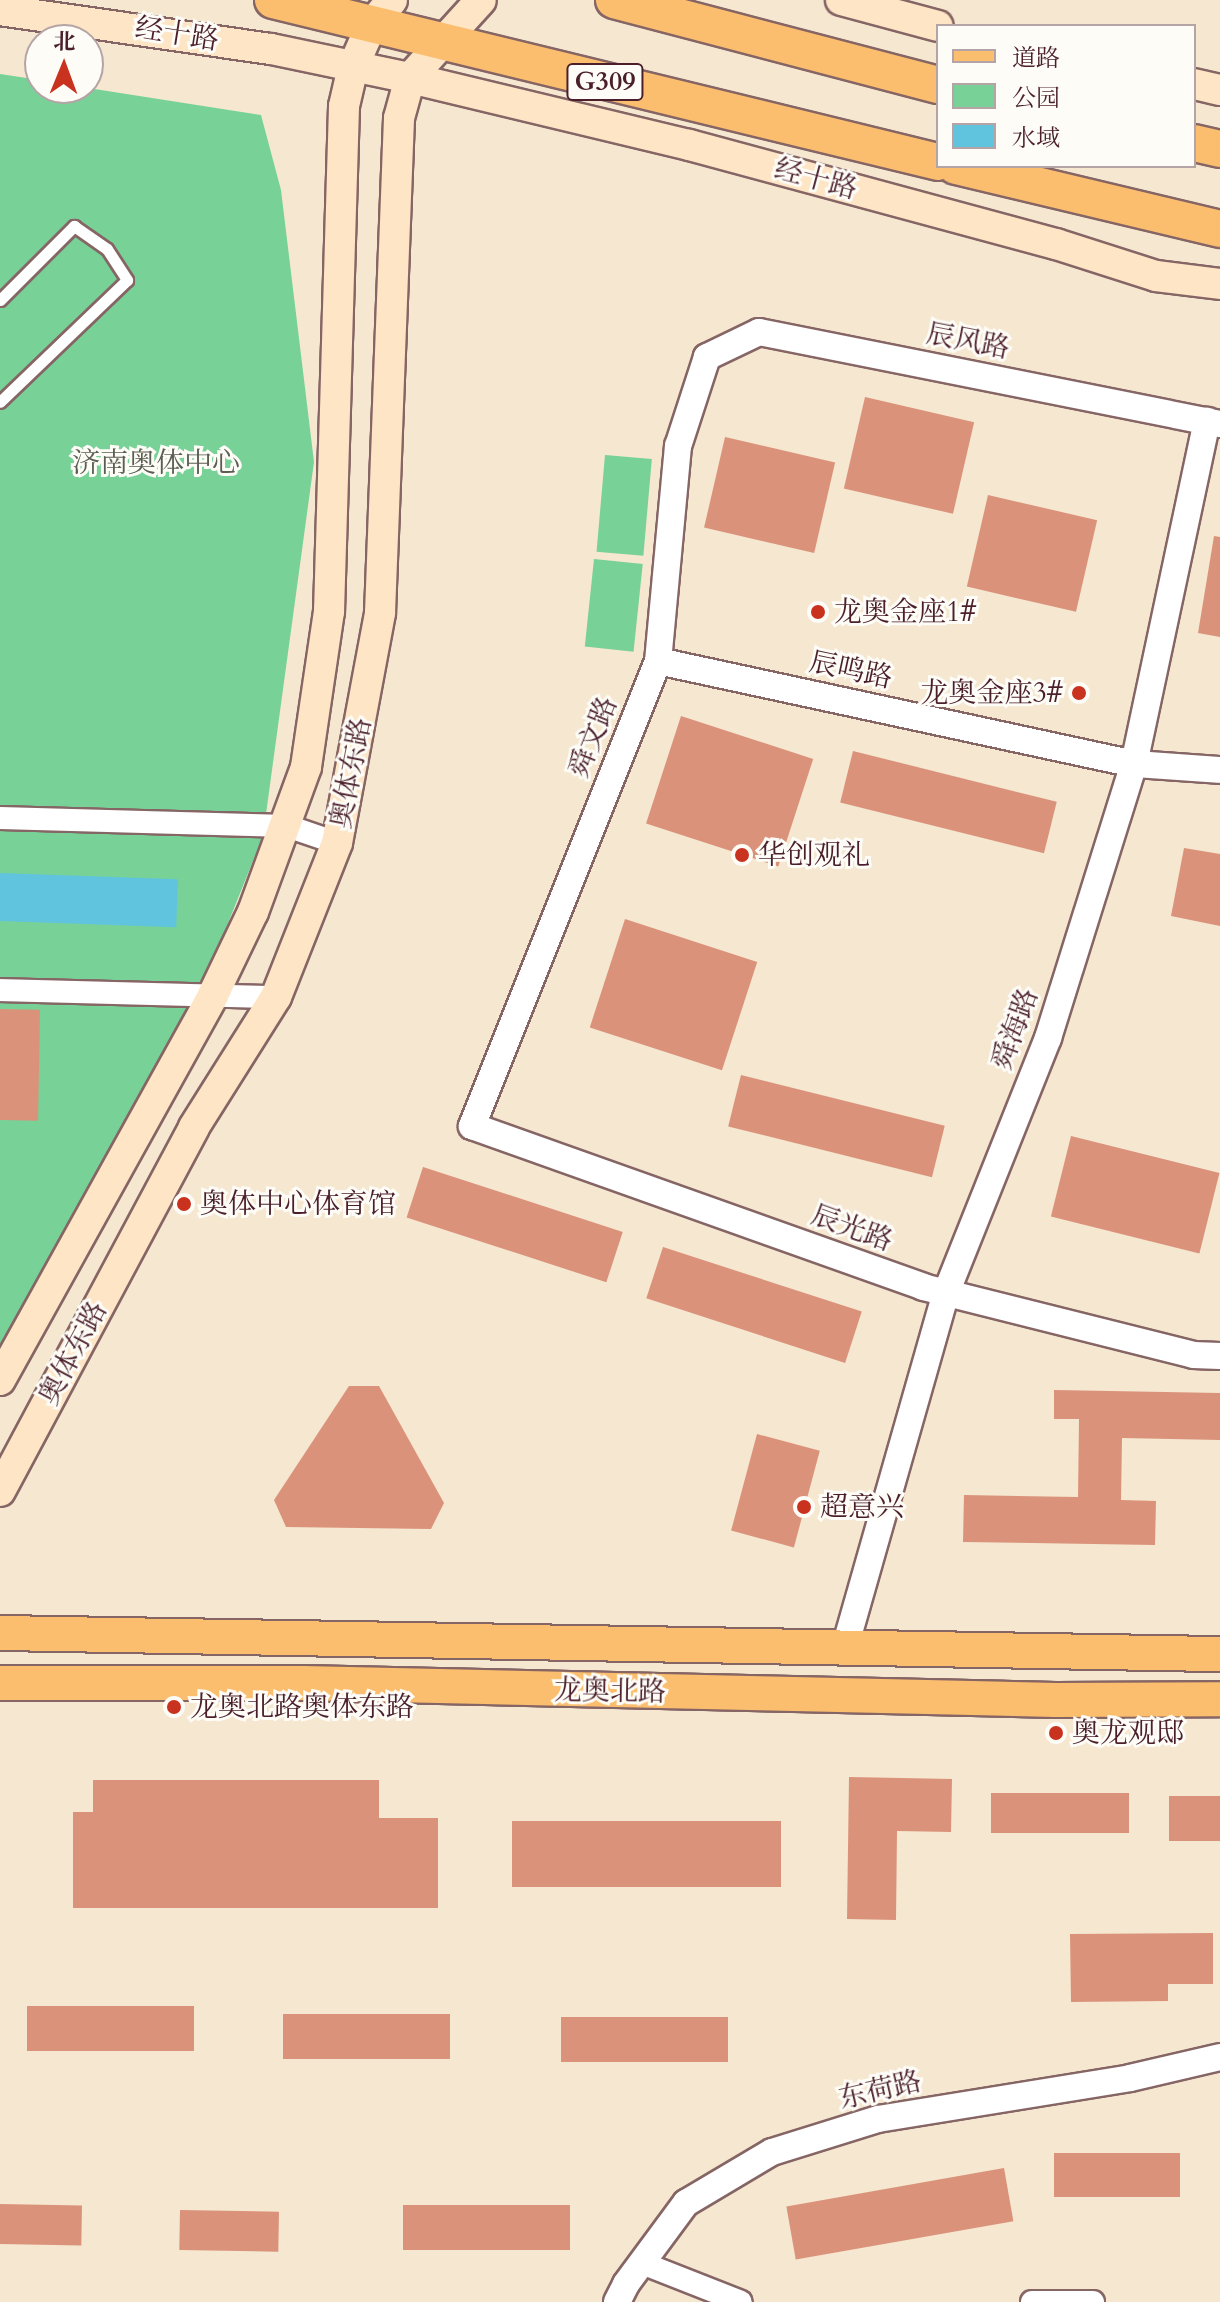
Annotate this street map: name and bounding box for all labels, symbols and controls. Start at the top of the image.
street label: 经十路 [133,11,221,57]
north arrow [24,24,104,104]
legend [936,24,1196,168]
text: 北 [53,27,76,57]
text: 道路 [1012,42,1060,75]
road number: G309 [565,60,645,104]
text: 公园 [1012,82,1060,115]
text: 水域 [1012,122,1060,155]
street label: 经十路 [771,152,861,206]
street label: 辰风路 [924,316,1012,366]
park label: 济南奥体中心 [72,446,240,480]
place label: 龙奥金座1# [834,595,977,629]
marker: 龙奥金座1# [809,603,827,621]
street label: 辰鸣路 [806,645,896,695]
place label: 龙奥金座3# [920,676,1063,710]
marker: 龙奥金座3# [1070,684,1088,702]
street label: 舜文路 [562,692,624,782]
street label: 奥体东路 [324,715,378,831]
place label: 华创观礼 [758,838,870,872]
marker: 华创观礼 [733,846,751,864]
street label: 舜海路 [985,984,1045,1074]
place label: 奥体中心体育馆 [200,1187,396,1221]
marker: 奥体中心体育馆 [175,1195,193,1213]
street label: 辰光路 [807,1198,897,1258]
street label: 奥体东路 [32,1296,114,1410]
place label: 超意兴 [820,1490,904,1524]
marker: 超意兴 [795,1498,813,1516]
street label: 龙奥北路 [554,1673,666,1709]
place label: 龙奥北路奥体东路 [190,1690,414,1724]
marker: 龙奥北路奥体东路 [165,1698,183,1716]
place label: 奥龙观邸 [1072,1716,1184,1750]
marker: 奥龙观邸 [1047,1724,1065,1742]
street label: 东荷路 [835,2064,925,2116]

